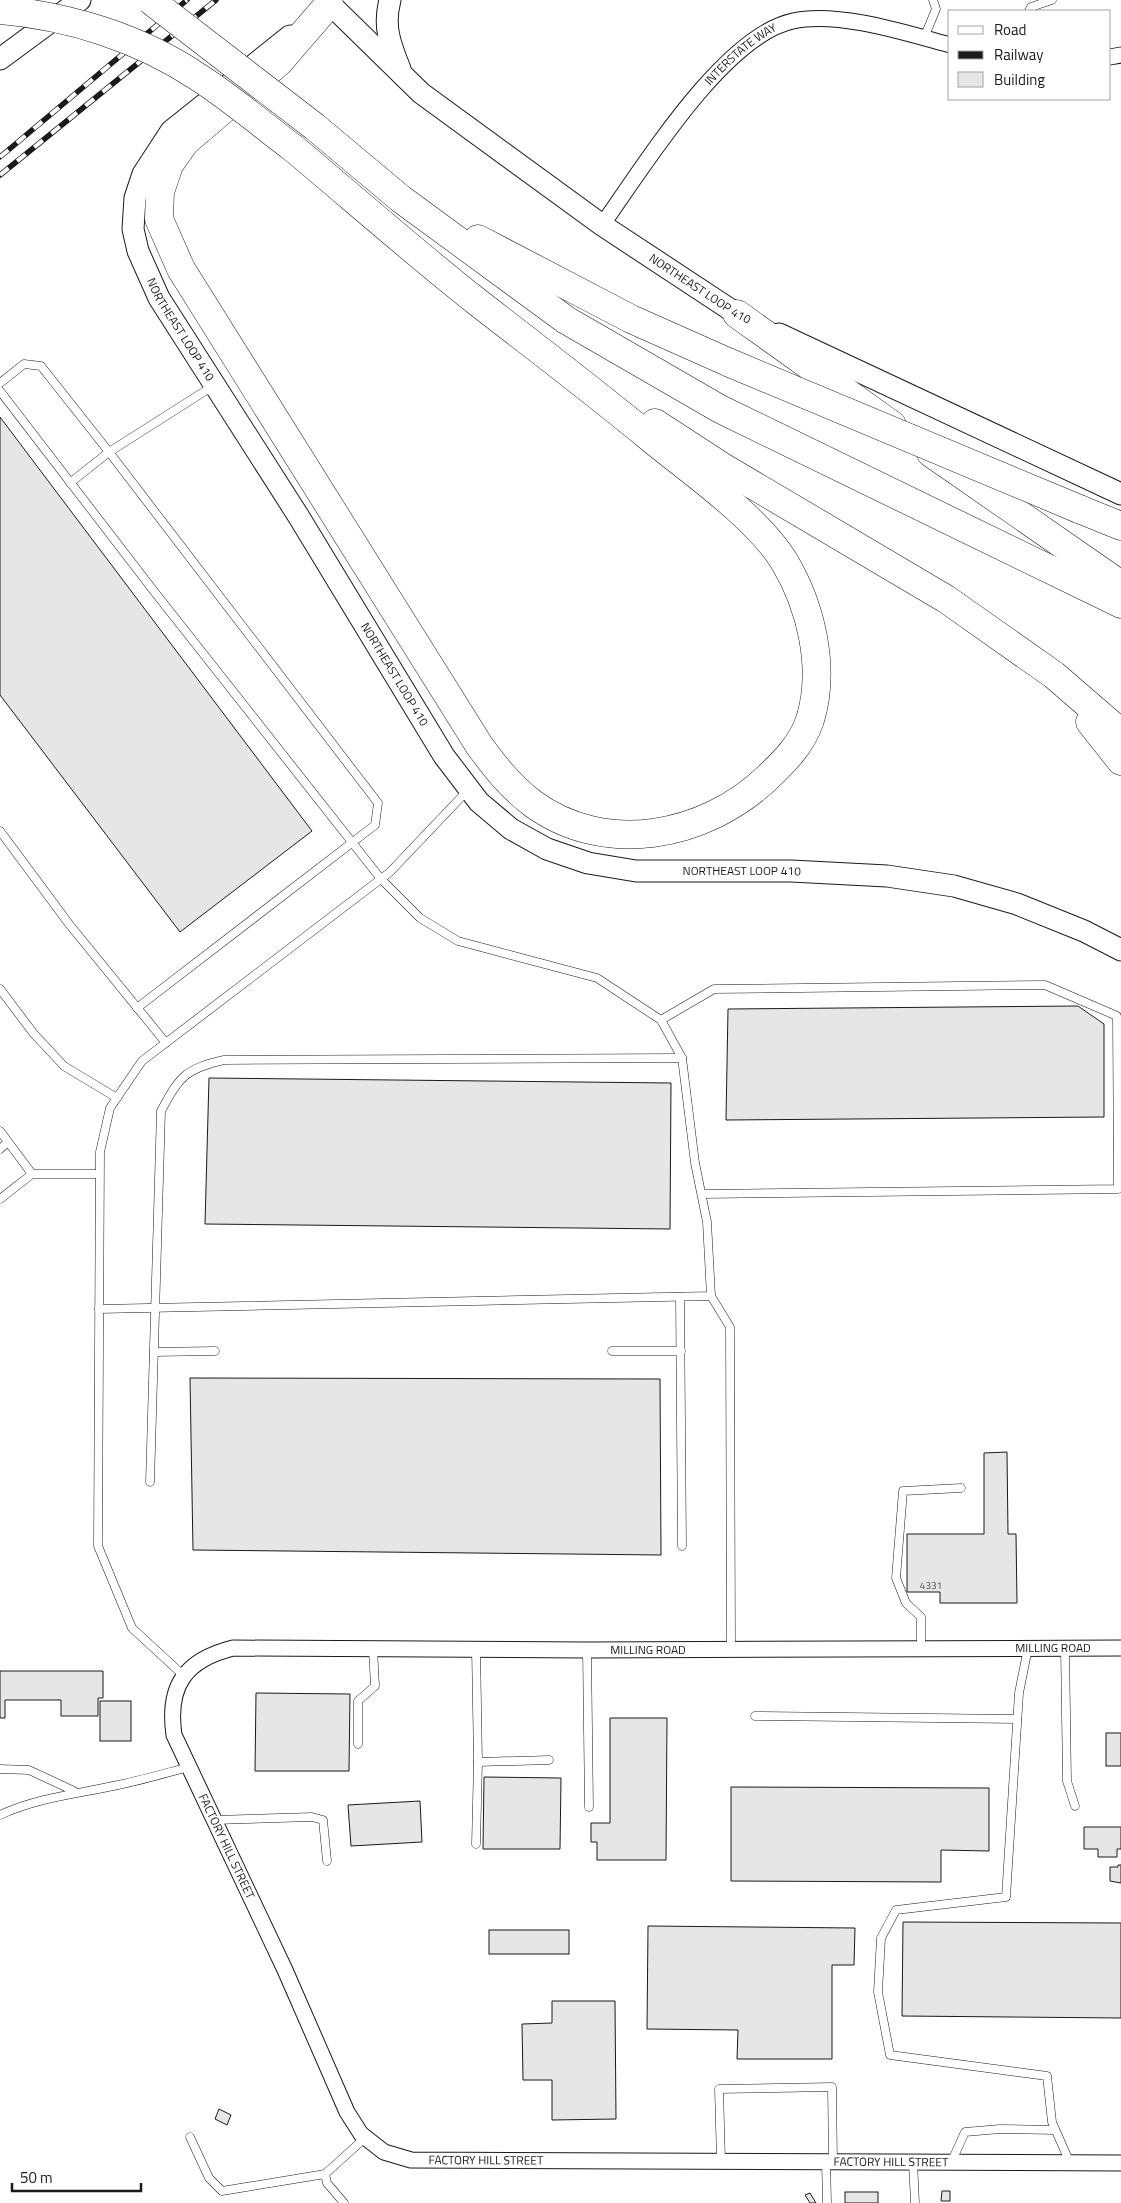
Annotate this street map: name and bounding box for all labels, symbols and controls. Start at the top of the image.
legend [948,10,1111,100]
street label: INTERSTATE WAY [700,18,780,89]
text: Road [994,18,1026,41]
text: Railway [994,43,1044,66]
text: Building [994,68,1045,91]
street label: NORTHEAST LOOP 410 [645,249,755,329]
street label: NORTHEAST LOOP 410 [142,275,220,385]
street label: NORTHEAST LOOP 410 [356,619,434,730]
street label: NORTHEAST LOOP 410 [683,861,802,881]
house number: 4331 [920,1578,942,1593]
street label: MILLING ROAD [1015,1638,1091,1657]
street label: MILLING ROAD [610,1640,686,1659]
street label: FACTORY HILL STREET [194,1790,260,1903]
street label: FACTORY HILL STREET [428,2150,544,2170]
street label: FACTORY HILL STREET [833,2152,949,2171]
scale bar [12,2160,141,2192]
text: 50 m [20,2166,53,2189]

